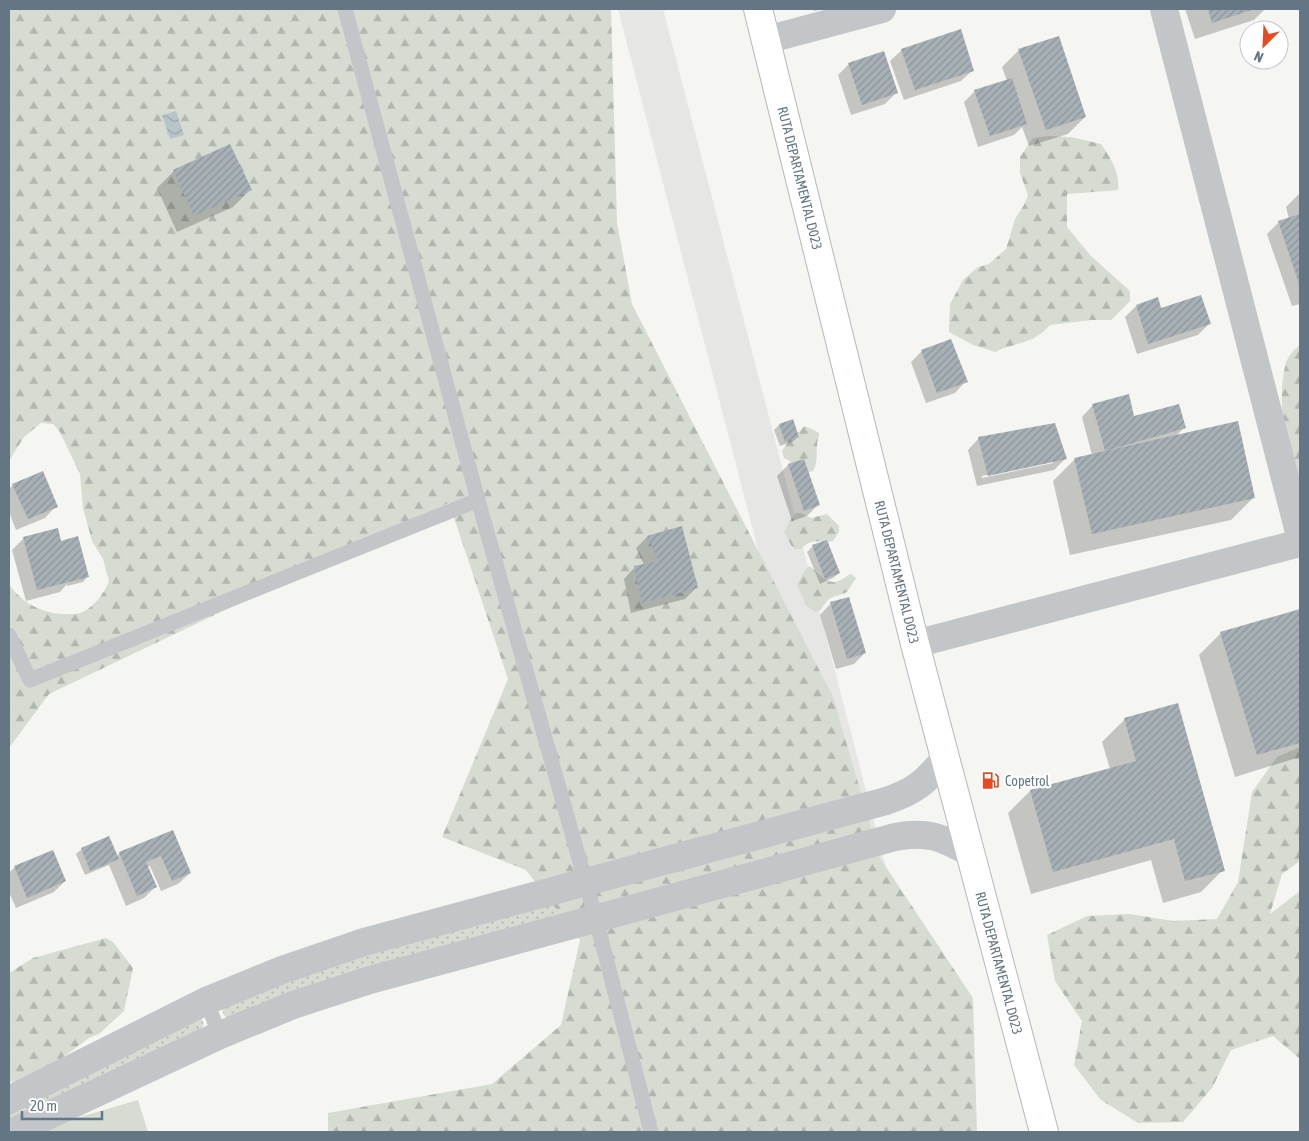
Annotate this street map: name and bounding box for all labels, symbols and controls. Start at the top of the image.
north arrow [1239,20,1289,70]
text: N [1252,48,1266,66]
street label: RUTA DEPARTAMENTAL D023 [774,105,826,251]
street label: RUTA DEPARTAMENTAL D023 [871,499,923,645]
fuel station icon: Copetrol [981,771,1001,791]
place label: Copetrol [1005,773,1050,789]
street label: RUTA DEPARTAMENTAL D023 [972,890,1026,1036]
scale bar [22,1088,102,1120]
text: 20 m [30,1097,57,1114]

